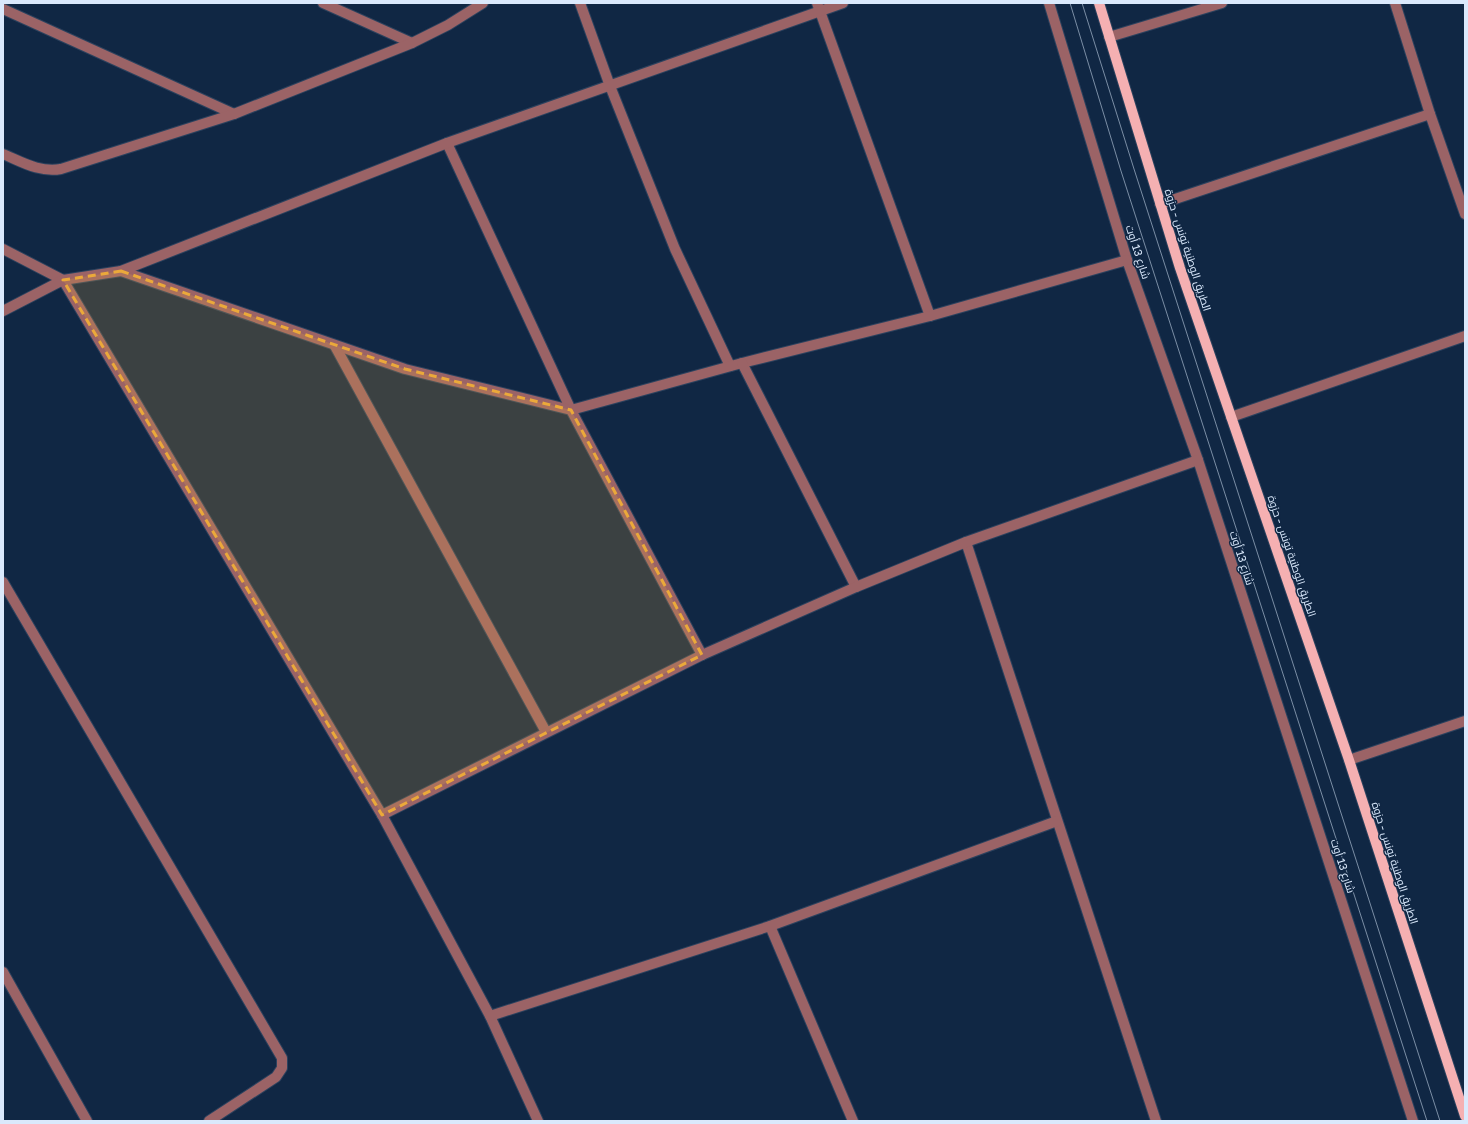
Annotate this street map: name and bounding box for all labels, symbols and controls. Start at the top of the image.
street label: الطريق الوطنية تونس - حزوة [1162,187,1214,313]
street label: شارع 13 أوت [1122,223,1153,281]
street label: الطريق الوطنية تونس - حزوة [1265,493,1319,619]
street label: شارع 13 أوت [1226,529,1257,587]
street label: الطريق الوطنية تونس - حزوة [1369,800,1421,926]
street label: شارع 13 أوت [1327,837,1358,895]

